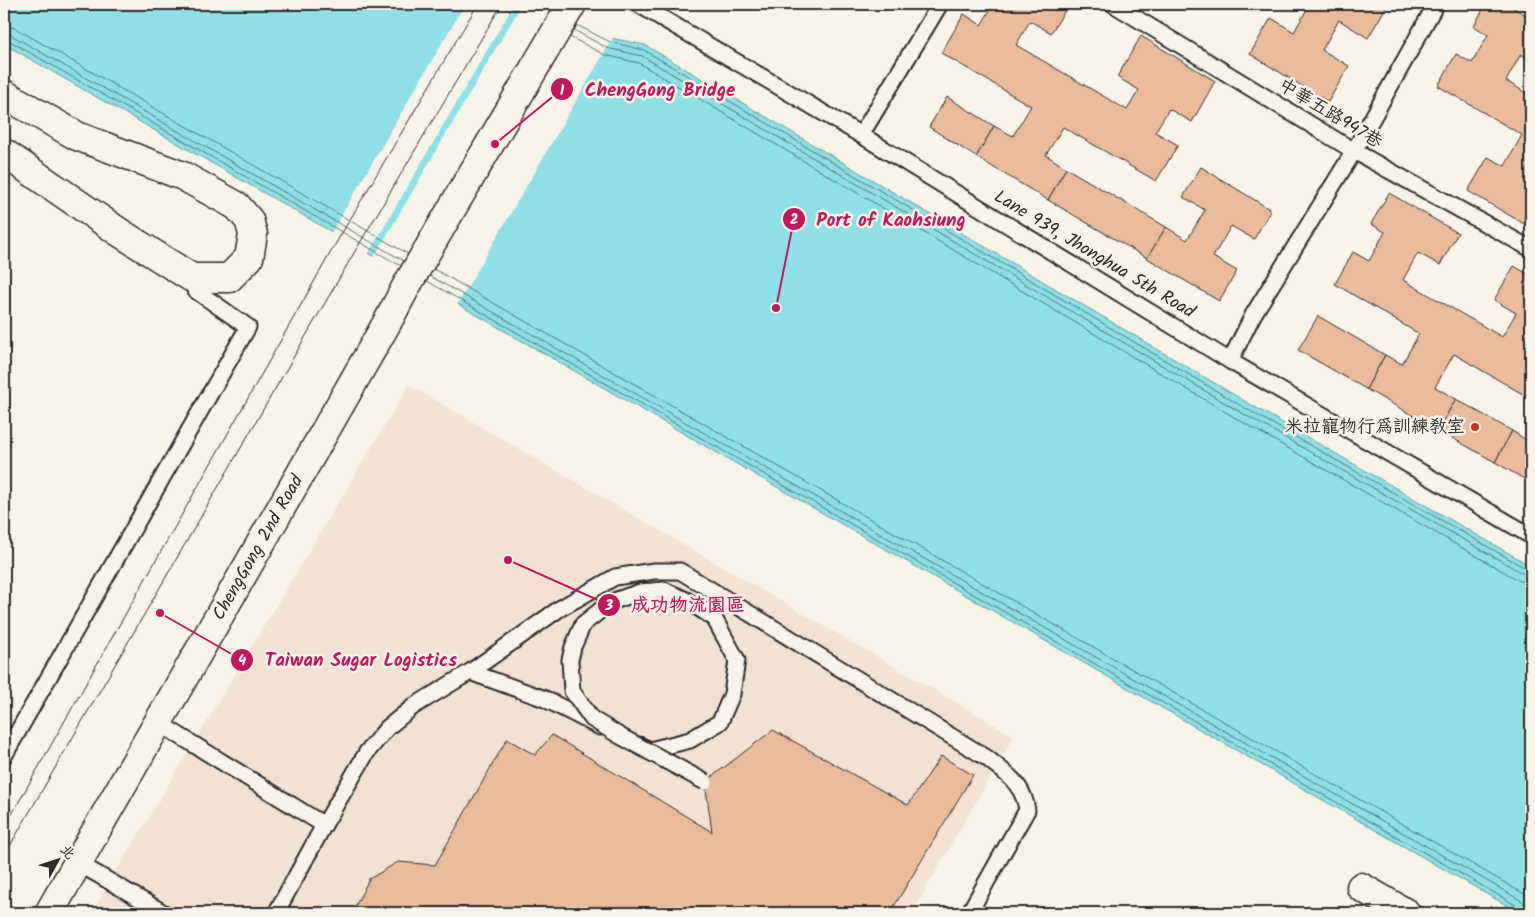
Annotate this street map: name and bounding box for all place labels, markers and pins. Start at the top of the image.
callout: ChengGong Bridge [550,72,745,106]
callout: Port of Kaohsiung [781,202,975,236]
place label: 米拉寵物行為訓練教室 [1285,413,1465,442]
marker: 米拉寵物行為訓練教室 [1469,421,1481,433]
callout: 成功物流園區 [596,588,755,622]
callout: Taiwan Sugar Logistics [230,643,467,677]

